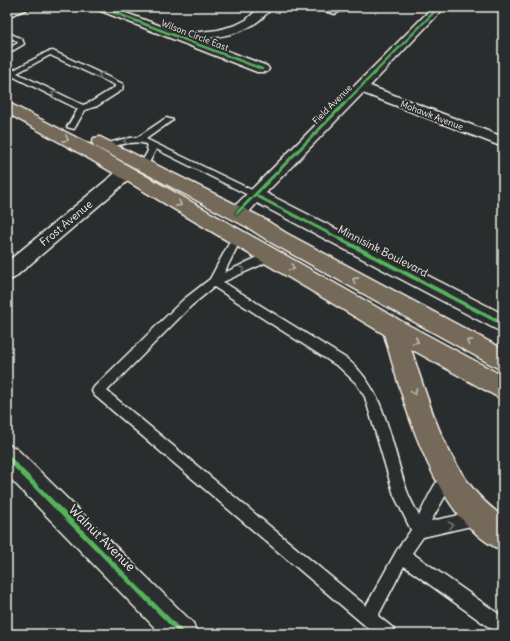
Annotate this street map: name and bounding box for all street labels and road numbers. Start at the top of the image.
street label: Wilson Circle East [160,17,230,53]
street label: Field Avenue [310,82,354,126]
street label: Mohawk Avenue [399,98,465,132]
street label: Frost Avenue [37,197,95,249]
street label: Minnisink Boulevard [336,222,431,280]
street label: Walnut Avenue [65,501,139,575]

